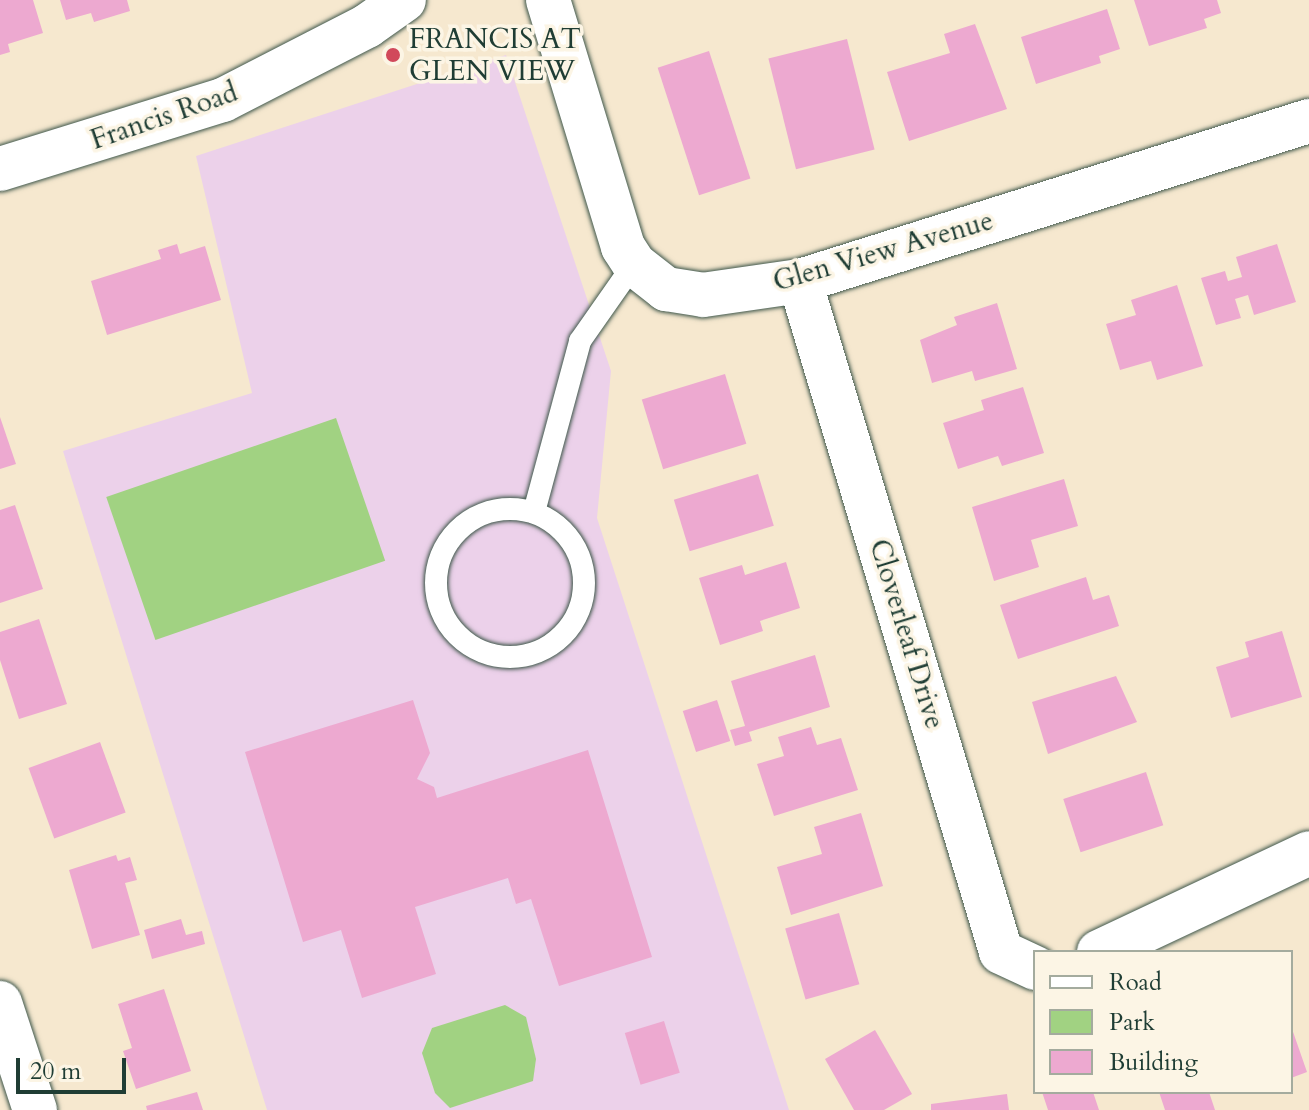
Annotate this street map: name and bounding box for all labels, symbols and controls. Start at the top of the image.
place label: FRANCIS AT GLEN VIEW [409,22,581,88]
marker: FRANCIS AT GLEN VIEW [384,46,402,64]
street label: Francis Road [86,75,242,157]
street label: Glen View Avenue [769,204,997,298]
street label: Cloverleaf Drive [862,535,952,733]
legend [1033,950,1293,1094]
text: Road [1109,966,1162,999]
text: Park [1109,1006,1155,1039]
scale bar [20,1042,130,1092]
text: Building [1109,1046,1198,1079]
text: 20 m [30,1055,81,1088]

